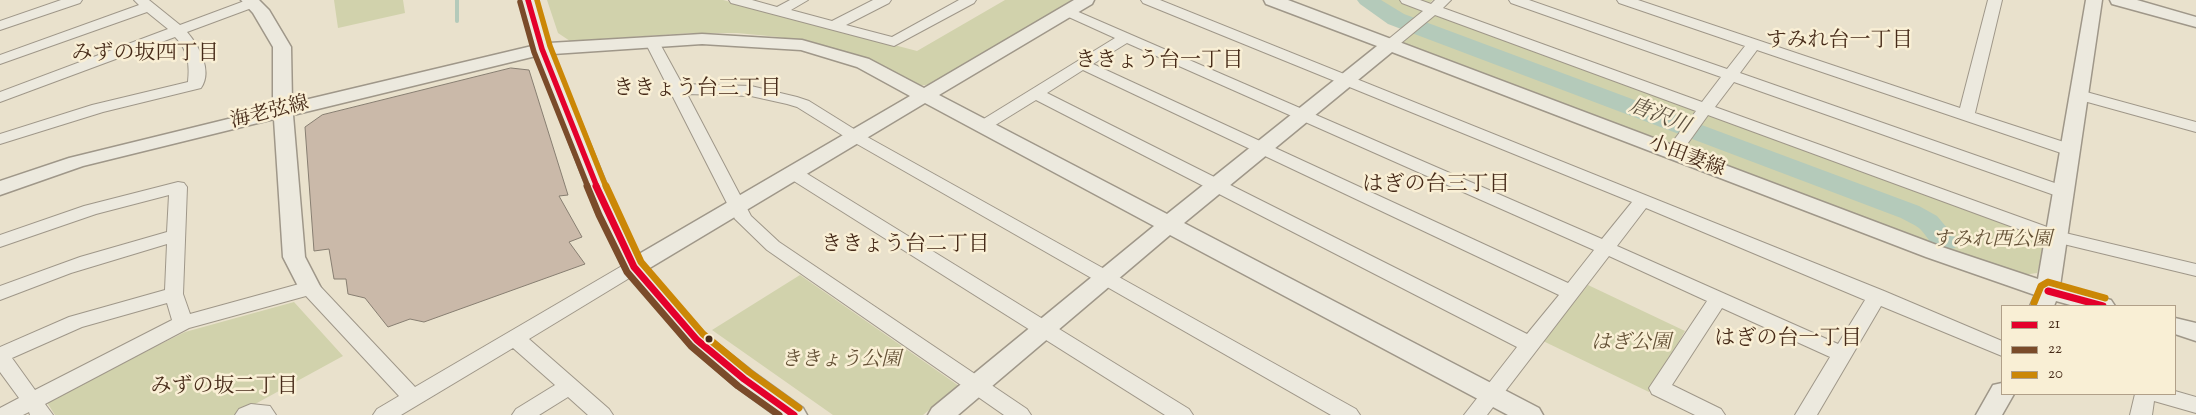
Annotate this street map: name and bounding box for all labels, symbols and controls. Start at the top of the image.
district label: すみれ台一丁目 [1766,29,1912,55]
district label: みずの坂四丁目 [72,42,218,68]
district label: ききょう台一丁目 [1075,49,1243,75]
district label: ききょう台三丁目 [613,77,781,103]
street label: 海老弦線 [228,93,312,135]
water label: 唐沢川 [1625,95,1693,141]
street label: 小田妻線 [1644,132,1728,184]
district label: はぎの台三丁目 [1363,173,1509,199]
park label: すみれ西公園 [1932,230,2052,254]
district label: ききょう台二丁目 [821,233,989,259]
legend [2001,305,2176,395]
text: 21 [2048,314,2060,335]
district label: はぎの台一丁目 [1715,327,1861,353]
park label: はぎ公園 [1591,333,1671,357]
unlabelled marker [704,334,714,344]
text: 22 [2048,339,2062,360]
park label: ききょう公園 [781,350,901,374]
text: 20 [2048,364,2063,385]
district label: みずの坂二丁目 [151,375,297,401]

